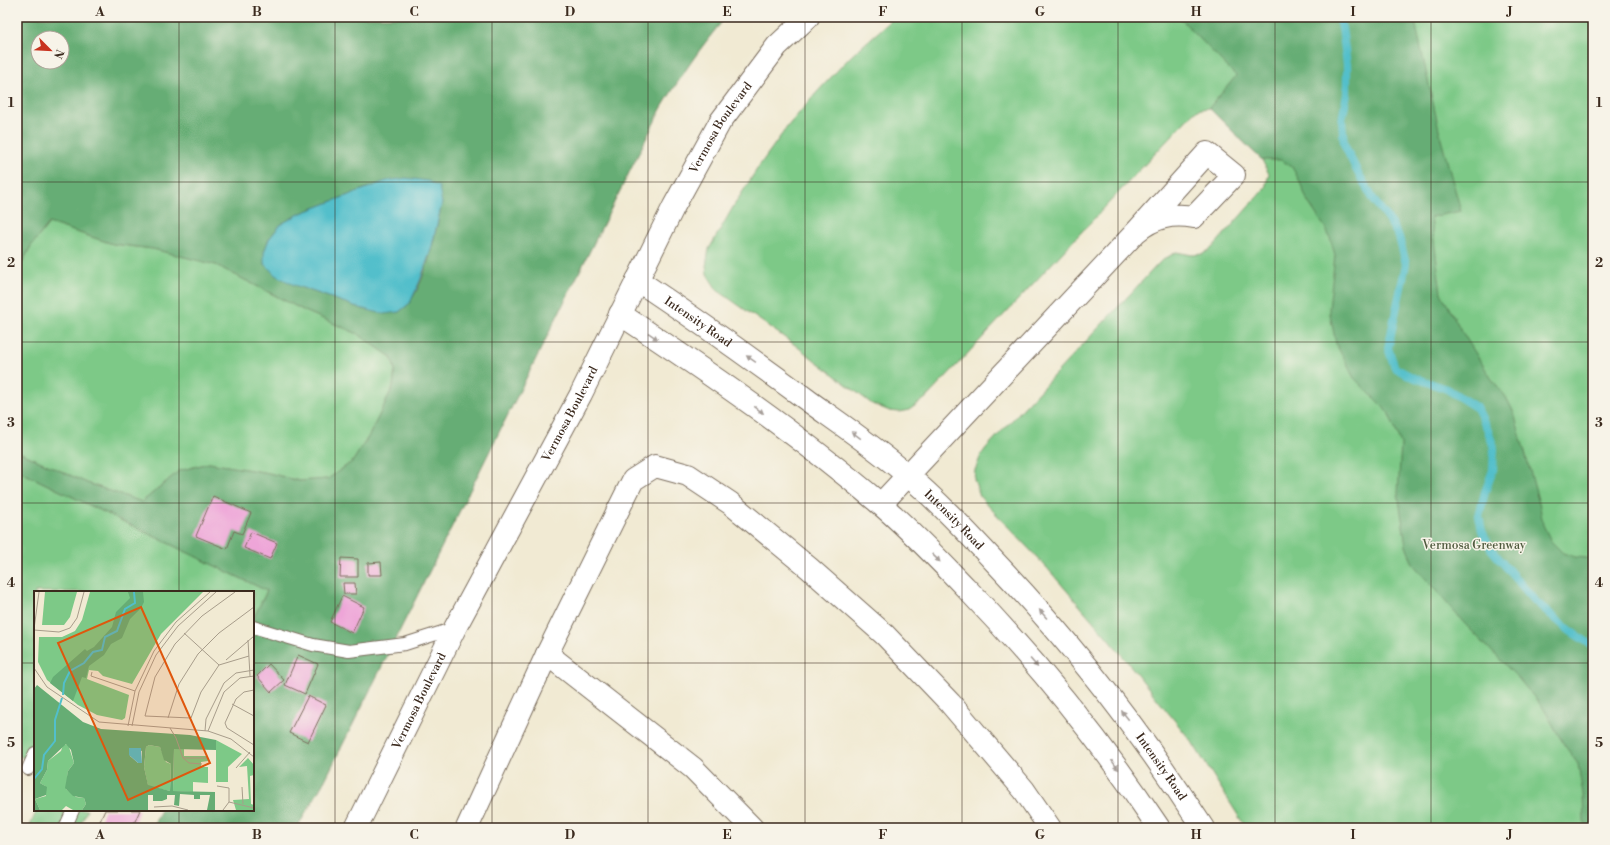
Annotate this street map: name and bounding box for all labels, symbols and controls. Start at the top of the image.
text: A [94,4,105,20]
text: B [252,4,262,20]
text: C [409,4,419,20]
text: D [565,4,575,20]
text: E [722,4,732,20]
text: F [878,4,888,20]
text: G [1035,4,1046,20]
text: H [1191,4,1202,20]
text: I [1350,4,1356,20]
text: J [1505,4,1513,20]
north arrow [30,30,70,70]
text: N [50,47,66,61]
street label: Vermosa Boulevard [685,79,755,177]
text: 1 [8,95,15,111]
text: 1 [1596,95,1603,111]
text: 2 [7,255,15,271]
text: 2 [1595,255,1603,271]
street label: Intensity Road [662,293,735,350]
one-way arrow [648,332,658,340]
one-way arrow [745,355,756,363]
street label: Vermosa Boulevard [538,364,601,465]
one-way arrow [754,406,765,415]
text: 3 [7,415,15,431]
text: 3 [1595,415,1603,431]
one-way arrow [851,431,861,439]
street label: Intensity Road [921,486,987,553]
park label: Vermosa Greenway [1421,538,1526,553]
one-way arrow [931,553,941,562]
text: 4 [7,575,16,591]
text: 4 [1595,575,1604,591]
inset map [34,591,254,811]
one-way arrow [1039,610,1048,619]
street label: Vermosa Boulevard [388,650,449,752]
one-way arrow [1030,658,1039,668]
one-way arrow [1121,710,1129,721]
street label: Intensity Road [1133,730,1190,803]
text: 5 [7,735,15,751]
text: 5 [1595,735,1603,751]
one-way arrow [1111,759,1119,770]
text: A [94,827,105,843]
text: B [252,827,262,843]
text: C [409,827,419,843]
text: D [565,827,575,843]
text: E [722,827,732,843]
text: F [878,827,888,843]
text: G [1035,827,1046,843]
text: H [1191,827,1202,843]
text: I [1350,827,1356,843]
text: J [1505,827,1513,843]

